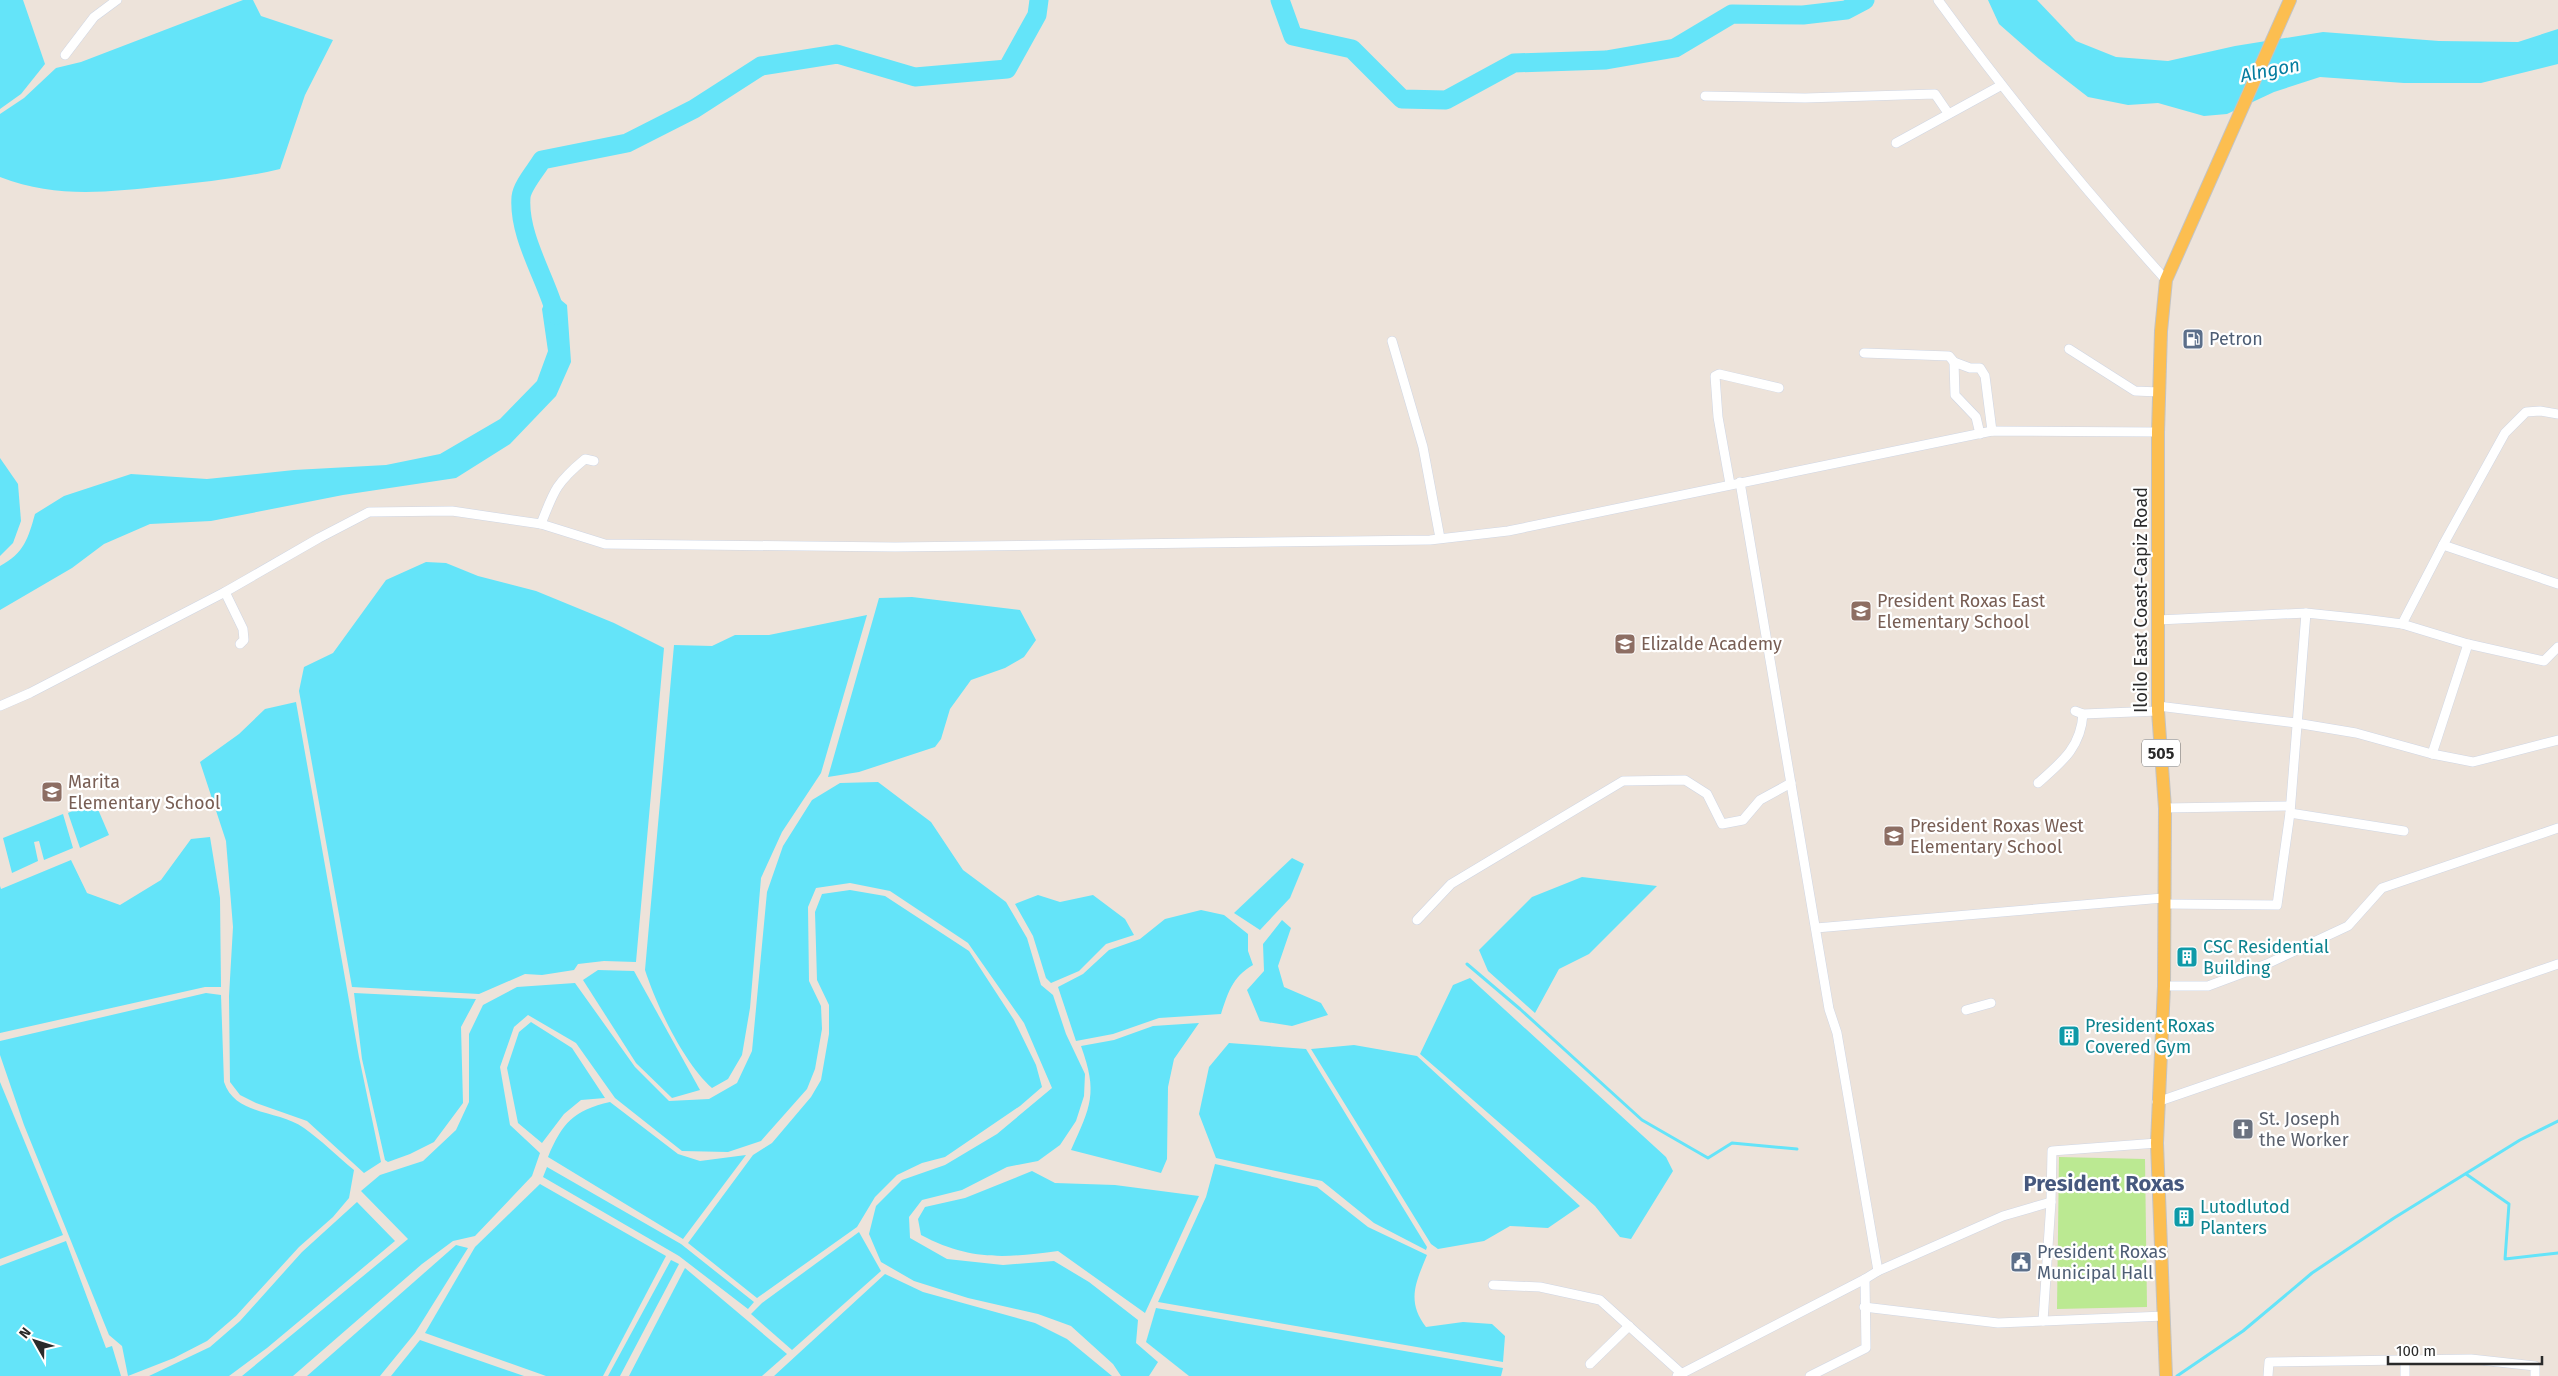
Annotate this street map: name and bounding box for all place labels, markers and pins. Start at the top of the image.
fuel station icon: Petron [2181,327,2205,351]
place label: Petron [2209,328,2263,350]
place label: President Roxas East Elementary School [1877,590,2046,633]
school or university icon: President Roxas East Elementary School [1849,599,1873,623]
school or university icon: Elizalde Academy [1613,632,1637,656]
place label: Elizalde Academy [1641,633,1782,655]
place label: Marita Elementary School [68,771,220,814]
school or university icon: Marita Elementary School [40,780,64,804]
place label: President Roxas West Elementary School [1910,815,2084,858]
school or university icon: President Roxas West Elementary School [1882,824,1906,848]
place label: CSC Residential Building [2203,936,2329,979]
building icon: CSC Residential Building [2175,945,2199,969]
place label: President Roxas Covered Gym [2085,1015,2215,1058]
building icon: President Roxas Covered Gym [2057,1024,2081,1048]
place label: St. Joseph the Worker [2259,1108,2349,1151]
church icon: St. Joseph the Worker [2231,1117,2255,1141]
place label: Lutodlutod Planters [2200,1196,2290,1239]
building icon: Lutodlutod Planters [2172,1205,2196,1229]
place label: President Roxas Municipal Hall [2037,1241,2167,1284]
public building icon: President Roxas Municipal Hall [2009,1250,2033,1274]

